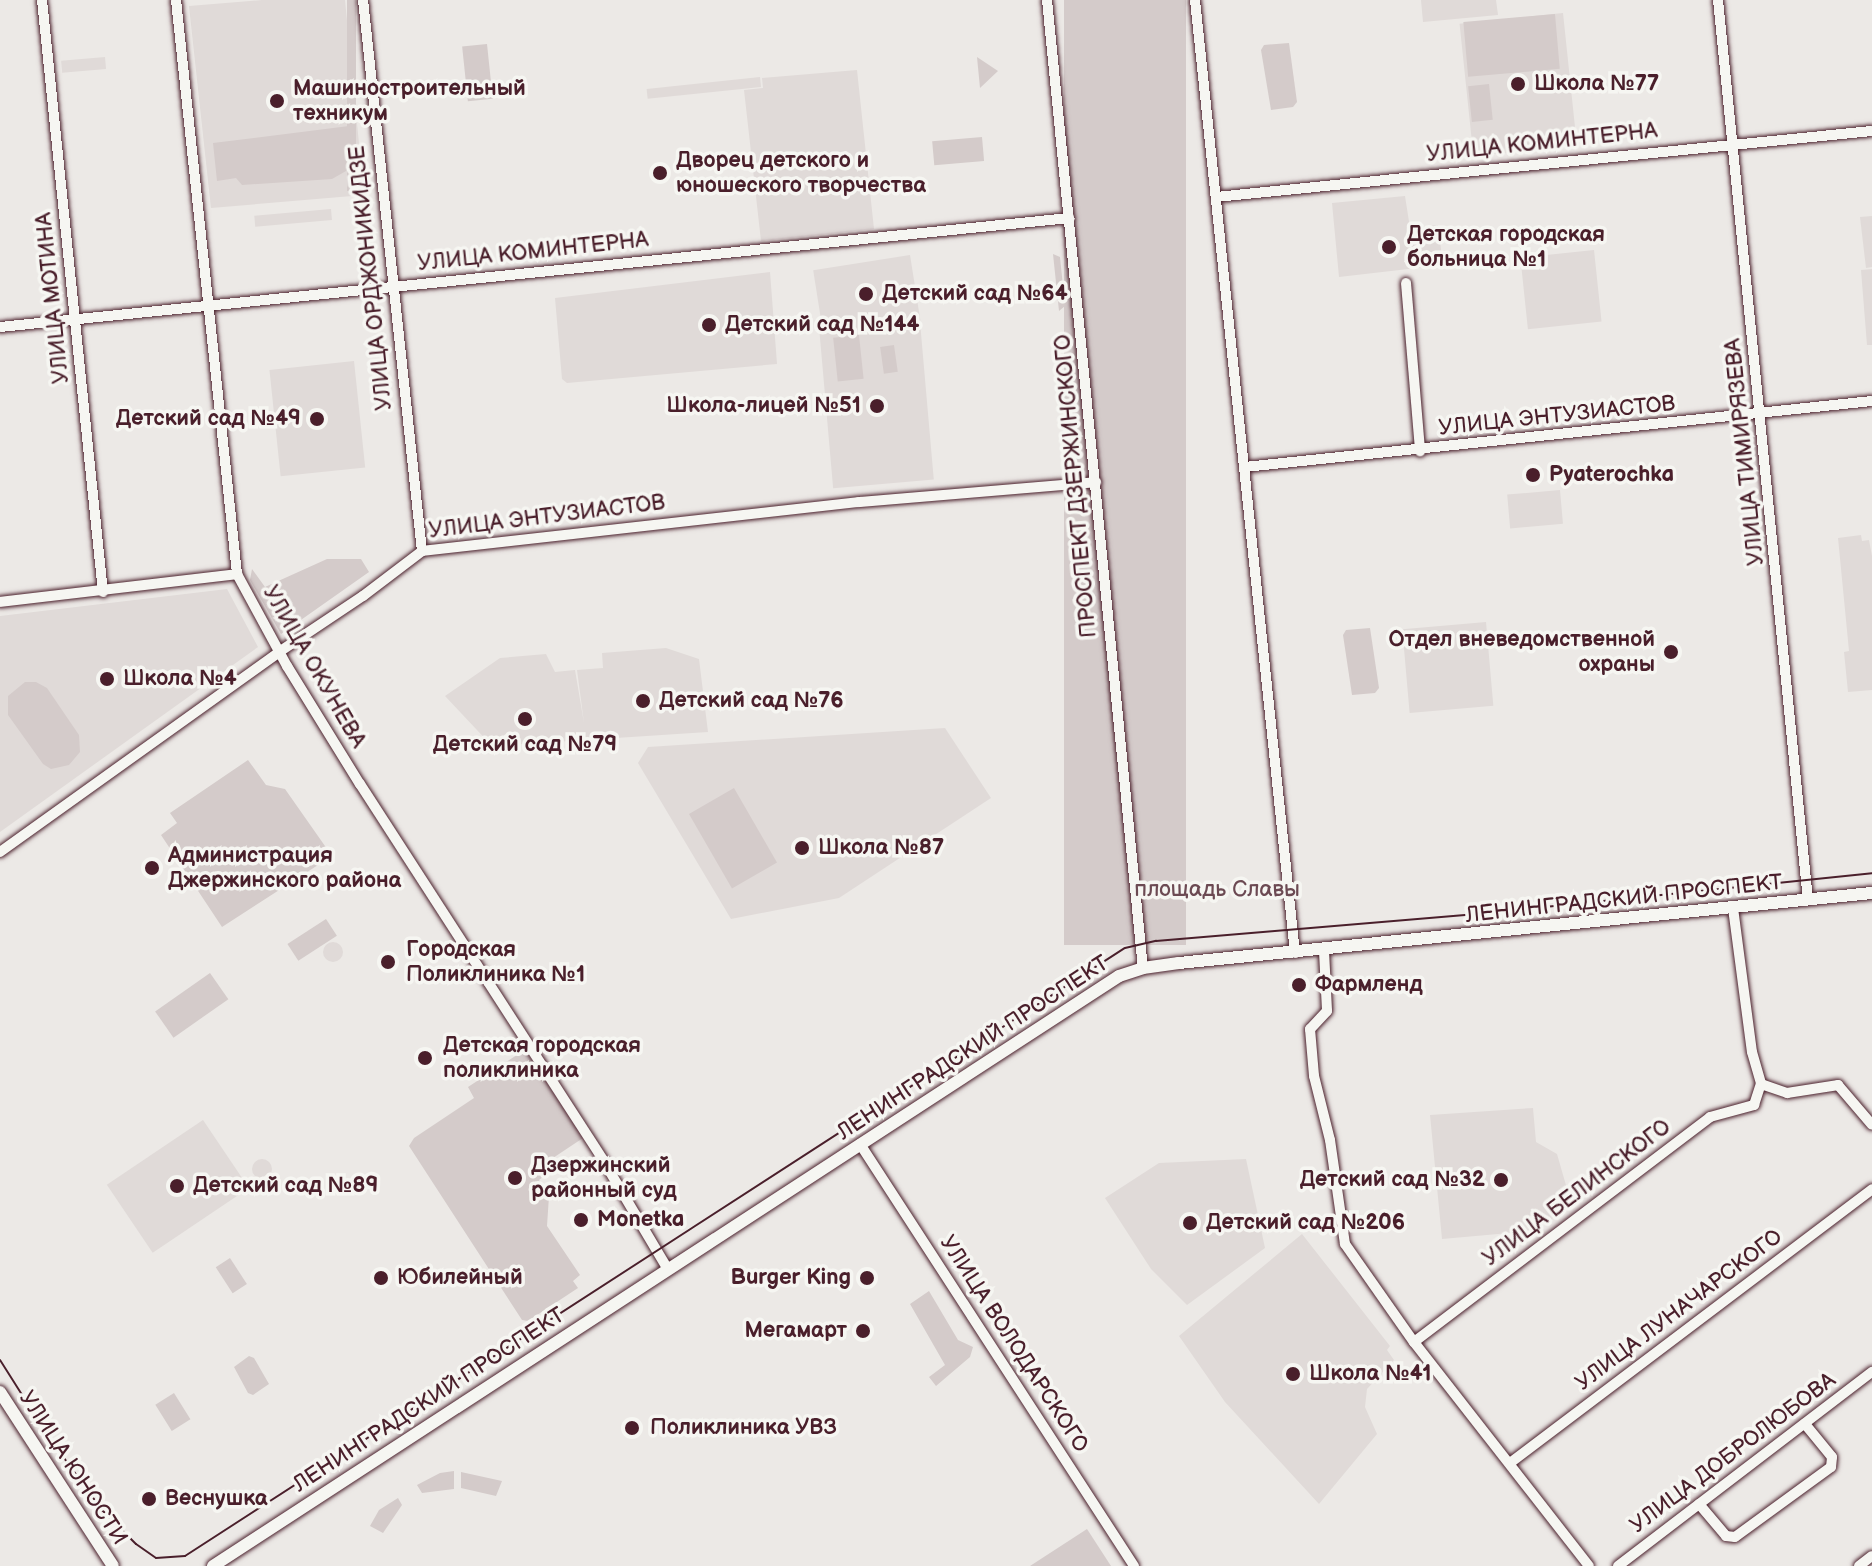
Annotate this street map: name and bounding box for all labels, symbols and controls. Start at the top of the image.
place label: Школа №77 [1534,71,1659,97]
place label: Машиностроительный техникум [293,75,526,126]
marker: Школа №77 [1509,75,1527,93]
marker: Машиностроительный техникум [268,92,286,110]
street label: УЛИЦА КОМИНТЕРНА [1425,118,1659,168]
street label: УЛИЦА ОРДЖОНИКИДЗЕ [344,144,398,412]
place label: Дворец детского и юношеского творчества [676,147,926,198]
marker: Дворец детского и юношеского творчества [651,164,669,182]
street label: УЛИЦА МОТИНА [31,211,75,385]
place label: Детская городская больница №1 [1407,221,1605,272]
street label: УЛИЦА КОМИНТЕРНА [416,227,650,277]
marker: Детская городская больница №1 [1378,236,1400,258]
place label: Детский сад №64 [882,281,1068,307]
marker: Детский сад №64 [857,285,875,303]
place label: Детский сад №144 [725,312,919,338]
marker: Детский сад №144 [700,316,718,334]
street label: ПРОСПЕКТ ДЗЕРЖИНСКОГО [1050,333,1102,639]
street label: УЛИЦА ТИМИРЯЗЕВА [1720,337,1770,567]
street label: УЛИЦА ЭНТУЗИАСТОВ [1437,390,1677,442]
place label: Школа-лицей №51 [666,393,861,419]
marker: Школа-лицей №51 [868,397,886,415]
place label: Детский сад №49 [116,406,301,432]
marker: Детский сад №49 [308,410,326,428]
place label: Pyaterochka [1549,462,1674,488]
marker: Pyaterochka [1524,466,1542,484]
street label: УЛИЦА ЭНТУЗИАСТОВ [427,489,667,545]
street label: УЛИЦА ОКУНЕВА [257,581,371,753]
place label: Отдел вневедомственной охраны [1389,626,1655,678]
marker: Отдел вневедомственной охраны [1662,643,1680,661]
place label: Школа №4 [123,666,237,692]
marker: Школа №4 [98,670,116,688]
place label: Детский сад №76 [659,688,844,714]
marker: Детский сад №76 [634,692,652,710]
marker: Детский сад №79 [516,710,534,728]
place label: Детский сад №79 [433,732,617,758]
place label: Школа №87 [818,835,944,861]
marker: Школа №87 [793,839,811,857]
place label: Администрация Джержинского района [168,842,401,894]
marker: Администрация Джержинского района [143,859,161,877]
street label: ЛЕНИНГРАДСКИЙ ПРОСПЕКТ [1464,869,1784,929]
park label: площадь Славы [1134,877,1300,903]
place label: Городская Поликлиника №1 [406,936,585,988]
street label: ЛЕНИНГРАДСКИЙ ПРОСПЕКТ [832,950,1114,1146]
marker: Городская Поликлиника №1 [377,951,399,973]
place label: Фармленд [1315,972,1423,998]
marker: Фармленд [1290,976,1308,994]
place label: Детская городская поликлиника [443,1032,641,1084]
marker: Детская городская поликлиника [414,1047,436,1069]
street label: УЛИЦА БЕЛИНСКОГО [1478,1114,1676,1272]
place label: Дзержинский районный суд [531,1152,677,1204]
place label: Детский сад №32 [1300,1167,1485,1193]
marker: Дзержинский районный суд [506,1169,524,1187]
marker: Детский сад №32 [1492,1171,1510,1189]
place label: Детский сад №89 [193,1173,378,1199]
marker: Детский сад №89 [168,1177,186,1195]
place label: Monetka [597,1207,684,1233]
place label: Детский сад №206 [1206,1210,1405,1236]
marker: Monetka [572,1211,590,1229]
marker: Детский сад №206 [1181,1214,1199,1232]
street label: УЛИЦА ЛУНАЧАРСКОГО [1570,1224,1788,1396]
street label: УЛИЦА ВОЛОДАРСКОГО [934,1231,1094,1457]
place label: Юбилейный [397,1265,523,1291]
place label: Burger King [730,1265,851,1291]
marker: Юбилейный [372,1269,390,1287]
marker: Burger King [858,1269,876,1287]
street label: ЛЕНИНГРАДСКИЙ ПРОСПЕКТ [288,1302,570,1498]
place label: Мегамарт [744,1318,847,1344]
marker: Мегамарт [854,1322,872,1340]
place label: Школа №41 [1309,1361,1432,1387]
marker: Школа №41 [1284,1365,1302,1383]
street label: УЛИЦА ДОБРОЛЮБОВА [1625,1367,1841,1539]
street label: УЛИЦА ЮНОСТИ [13,1386,133,1550]
place label: Поликлиника УВЗ [650,1415,837,1441]
marker: Поликлиника УВЗ [621,1417,643,1439]
place label: Веснушка [165,1486,268,1512]
marker: Веснушка [140,1490,158,1508]

